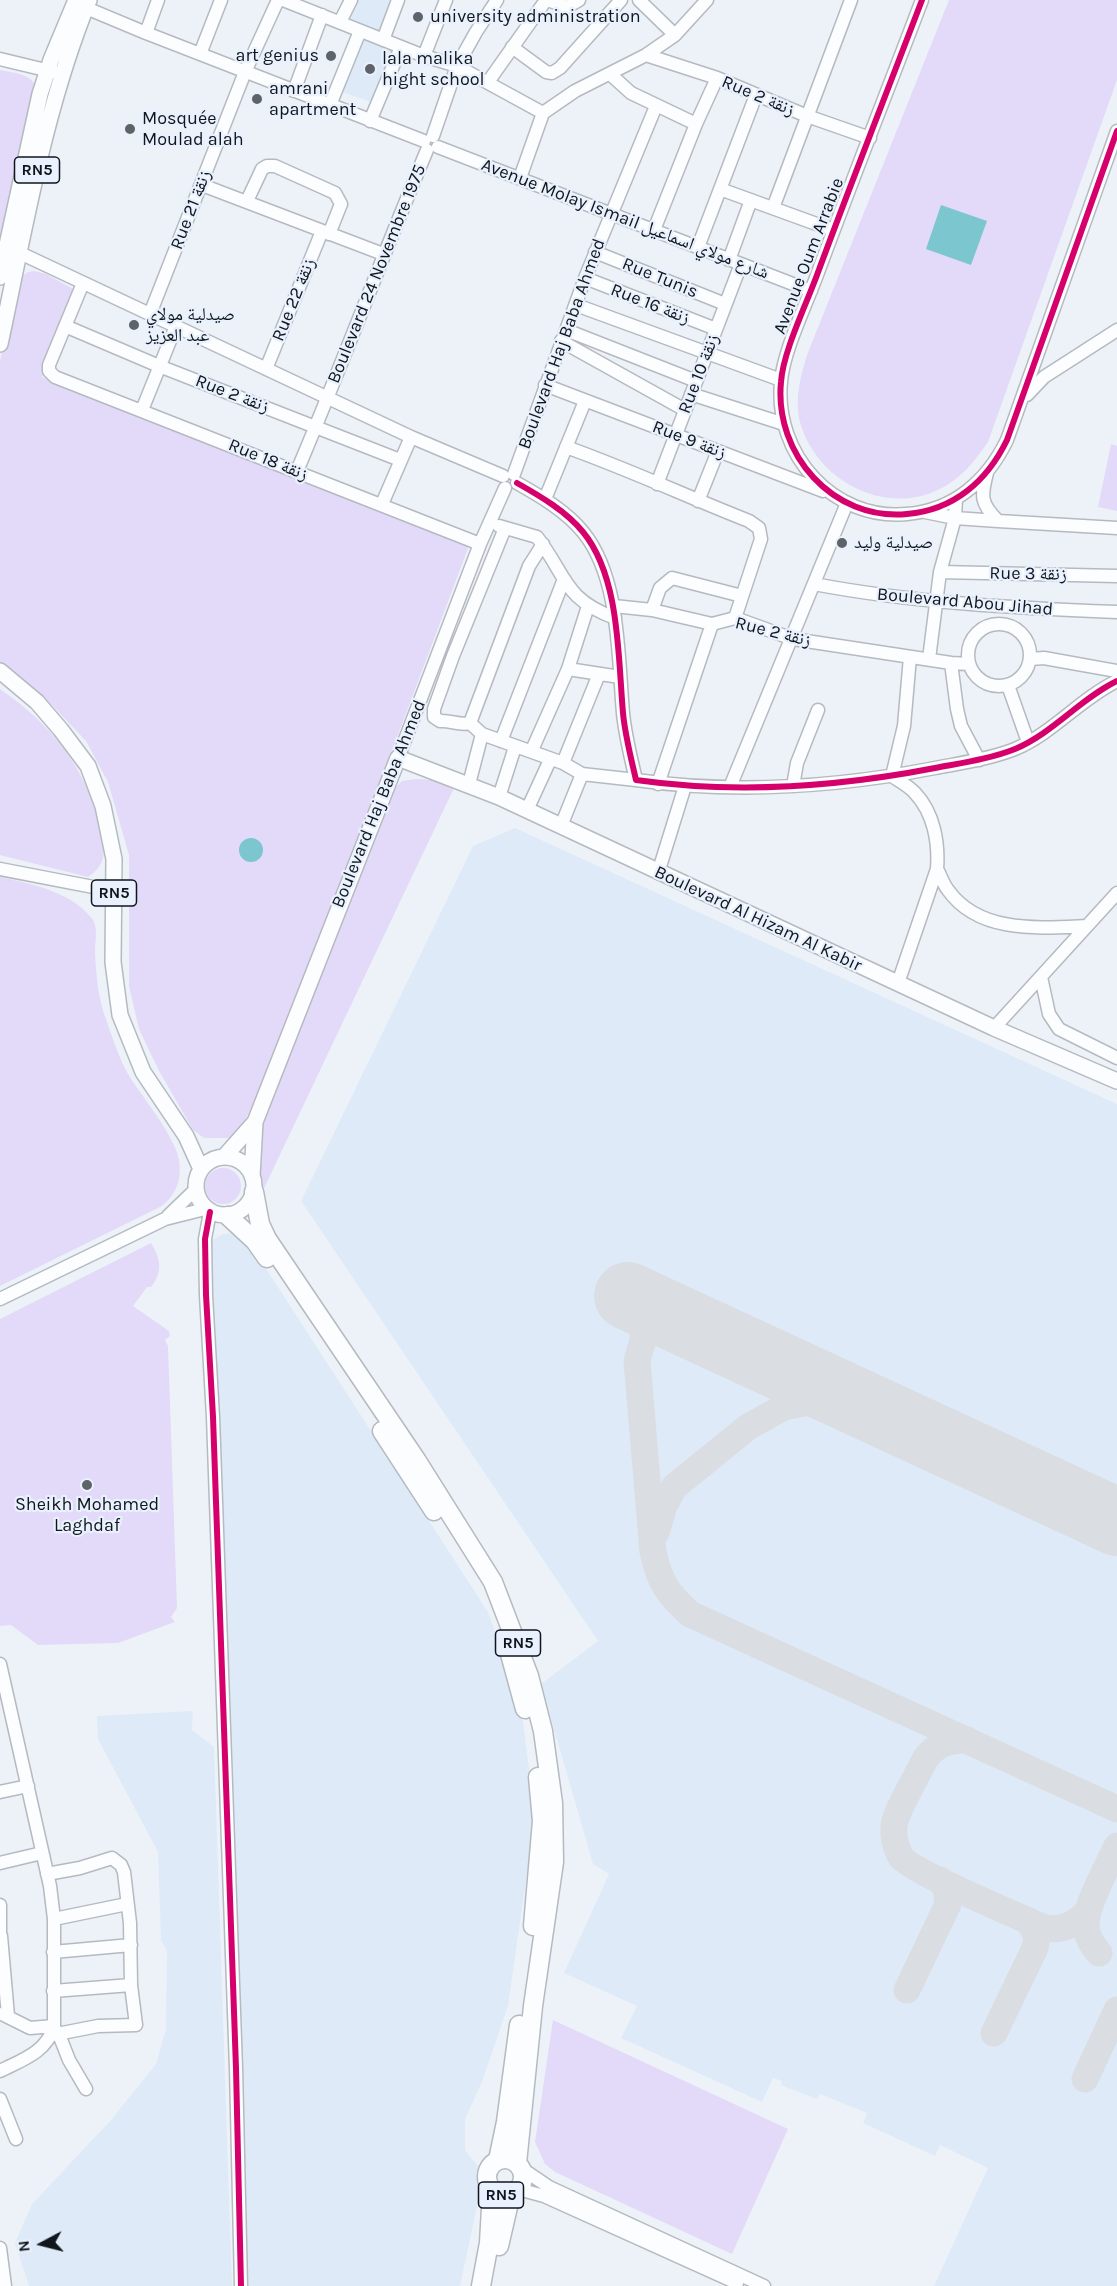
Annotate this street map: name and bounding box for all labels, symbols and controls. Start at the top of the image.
place label: university administration [430,6,641,28]
marker: university administration [411,10,425,24]
place label: art genius [236,45,319,67]
place label: lala malika hight school [382,48,485,90]
marker: art genius [324,49,338,63]
marker: lala malika hight school [363,62,377,76]
street label: Rue 2 زنقة [718,71,798,121]
place label: amrani apartment [269,78,356,121]
marker: amrani apartment [250,92,264,106]
place label: Mosquée Moulad alah [142,108,244,150]
marker: Mosquée Moulad alah [123,122,137,136]
street label: Avenue Molay Ismail شارع مولاي اسماعيل [478,154,772,284]
road number: RN5 [15,157,60,183]
street label: Boulevard 24 Novembre 1975 [323,161,431,387]
street label: Rue 21 زنقة [166,167,216,253]
street label: Avenue Oum Arrabie [769,175,849,337]
street label: Boulevard Haj Baba Ahmed [514,236,610,452]
street label: Rue Tunis [619,253,701,303]
street label: Rue 22 زنقة [268,255,320,345]
street label: Rue 16 زنقة [607,279,693,329]
place label: صيدلية مولاي عبد العزيز [146,304,235,346]
marker: صيدلية مولاي عبد العزيز [127,318,141,332]
street label: Rue 10 زنقة [674,331,724,417]
street label: Rue 2 زنقة [192,370,272,418]
street label: Rue 9 زنقة [649,416,729,464]
street label: Rue 18 زنقة [225,434,311,486]
place label: صيدلية وليد [854,532,933,554]
marker: صيدلية وليد [835,536,849,550]
street label: Rue 3 زنقة [989,563,1067,585]
street label: Boulevard Abou Jihad [876,584,1054,620]
street label: Rue 2 زنقة [733,612,813,652]
street label: Boulevard Haj Baba Ahmed [327,697,431,911]
street label: Boulevard Al Hizam Al Kabir [651,861,865,977]
road number: RN5 [92,880,136,906]
marker: Sheikh Mohamed Laghdaf [80,1478,94,1492]
place label: Sheikh Mohamed Laghdaf [15,1494,159,1537]
road number: RN5 [496,1630,540,1656]
road number: RN5 [478,2182,524,2208]
north arrow [12,2214,72,2274]
text: N [14,2239,34,2253]

